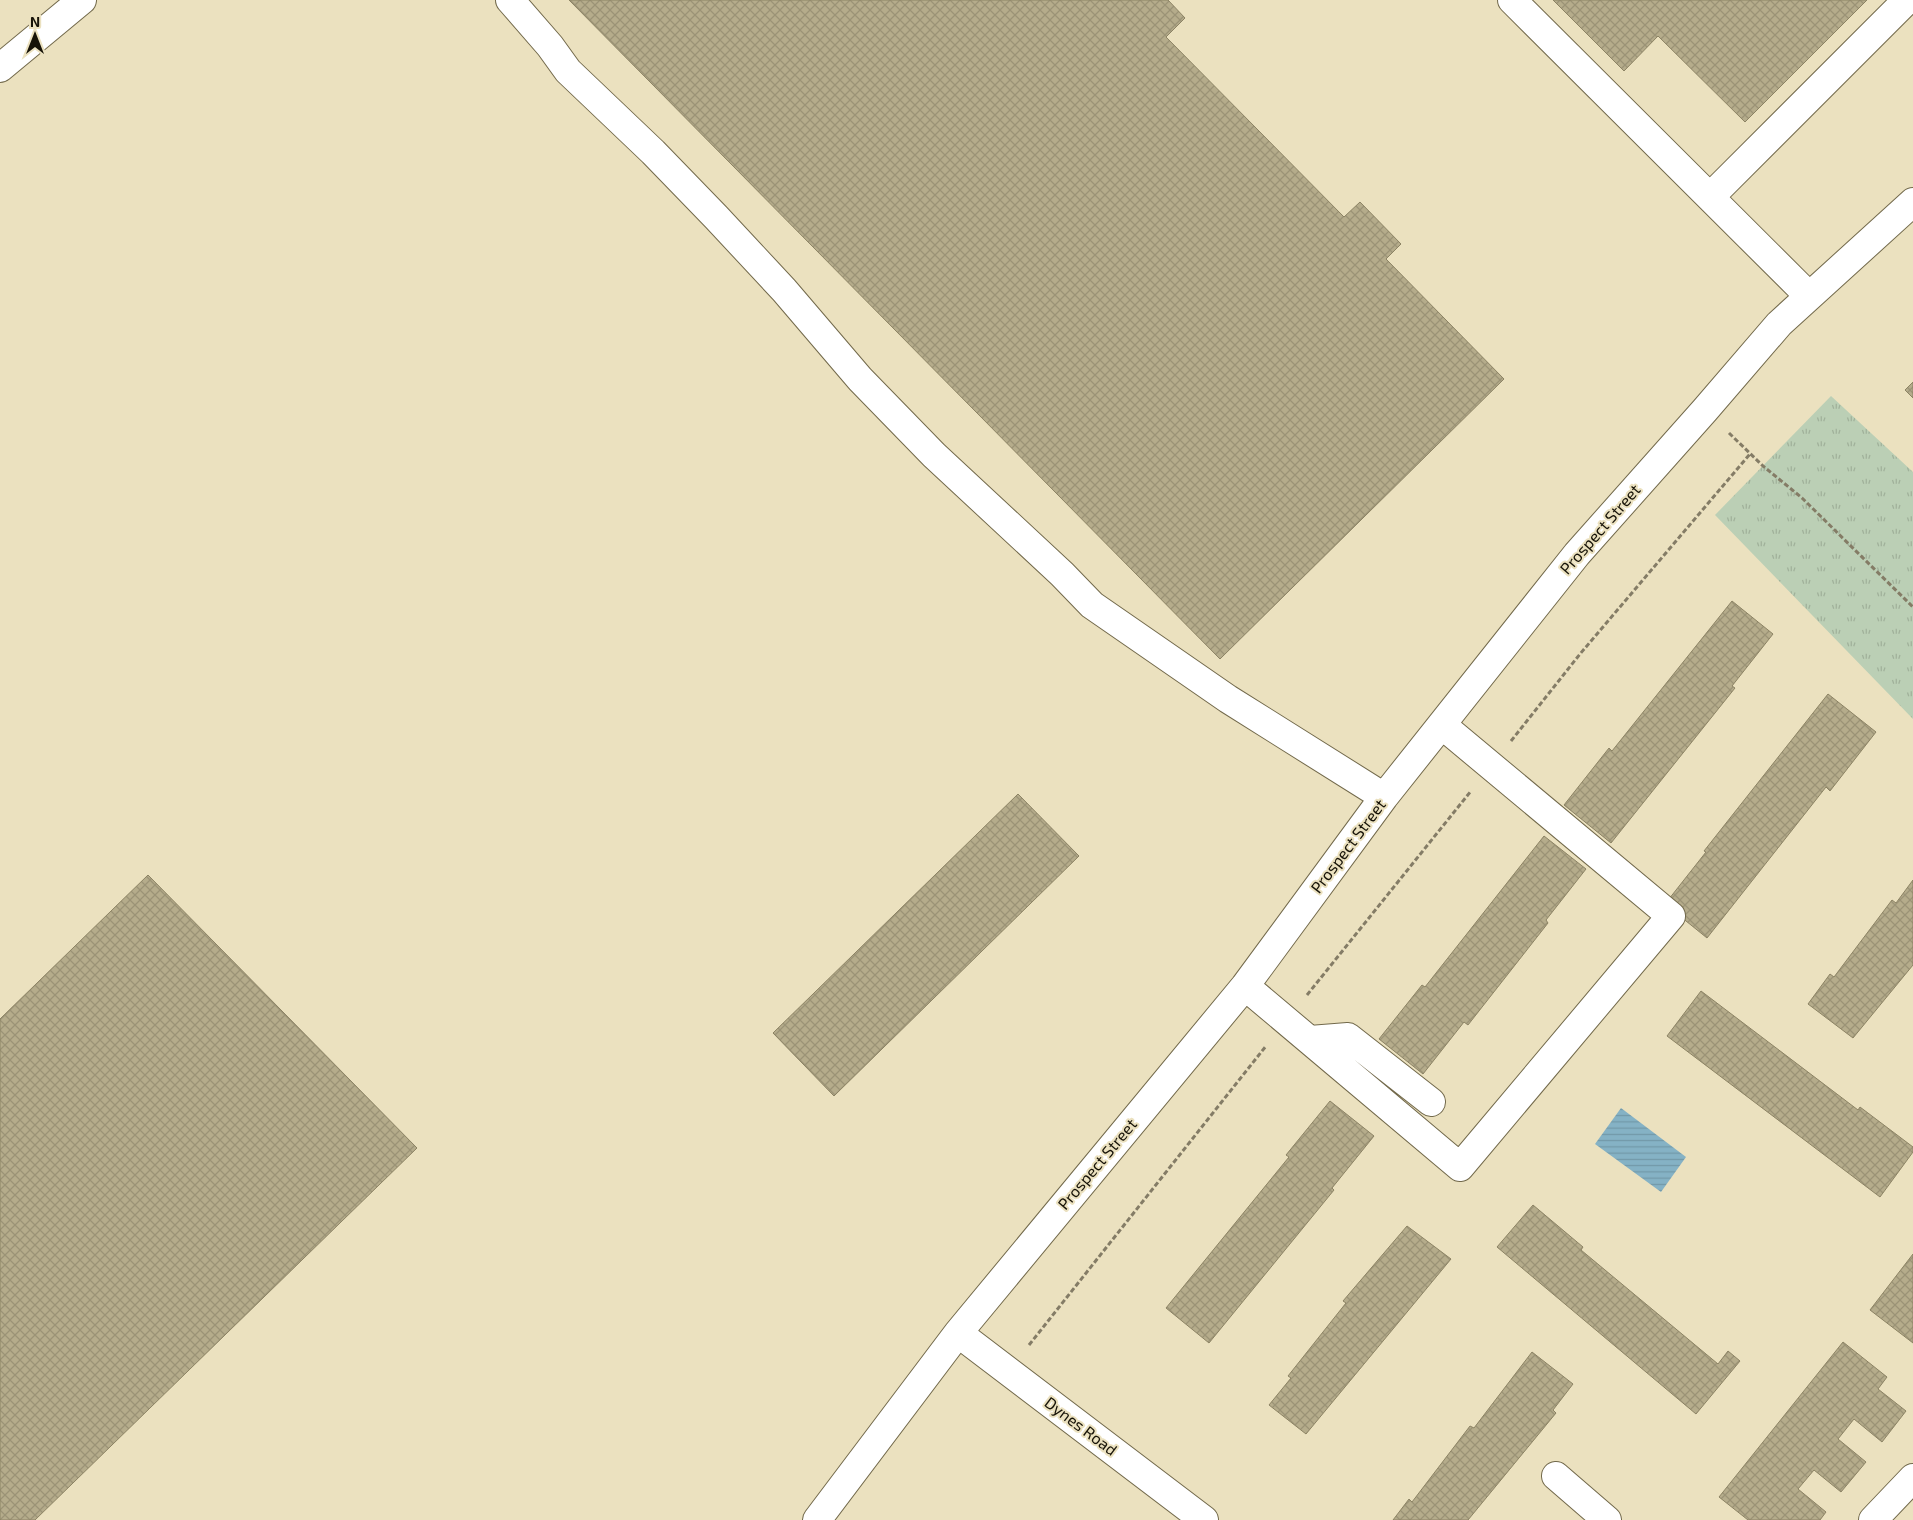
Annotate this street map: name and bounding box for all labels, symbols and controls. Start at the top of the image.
north arrow [10,10,60,60]
text: N [30,13,40,30]
street label: Prospect Street [1555,480,1644,577]
street label: Prospect Street [1306,795,1389,896]
street label: Prospect Street [1053,1114,1140,1213]
street label: Dynes Road [1041,1392,1121,1459]

